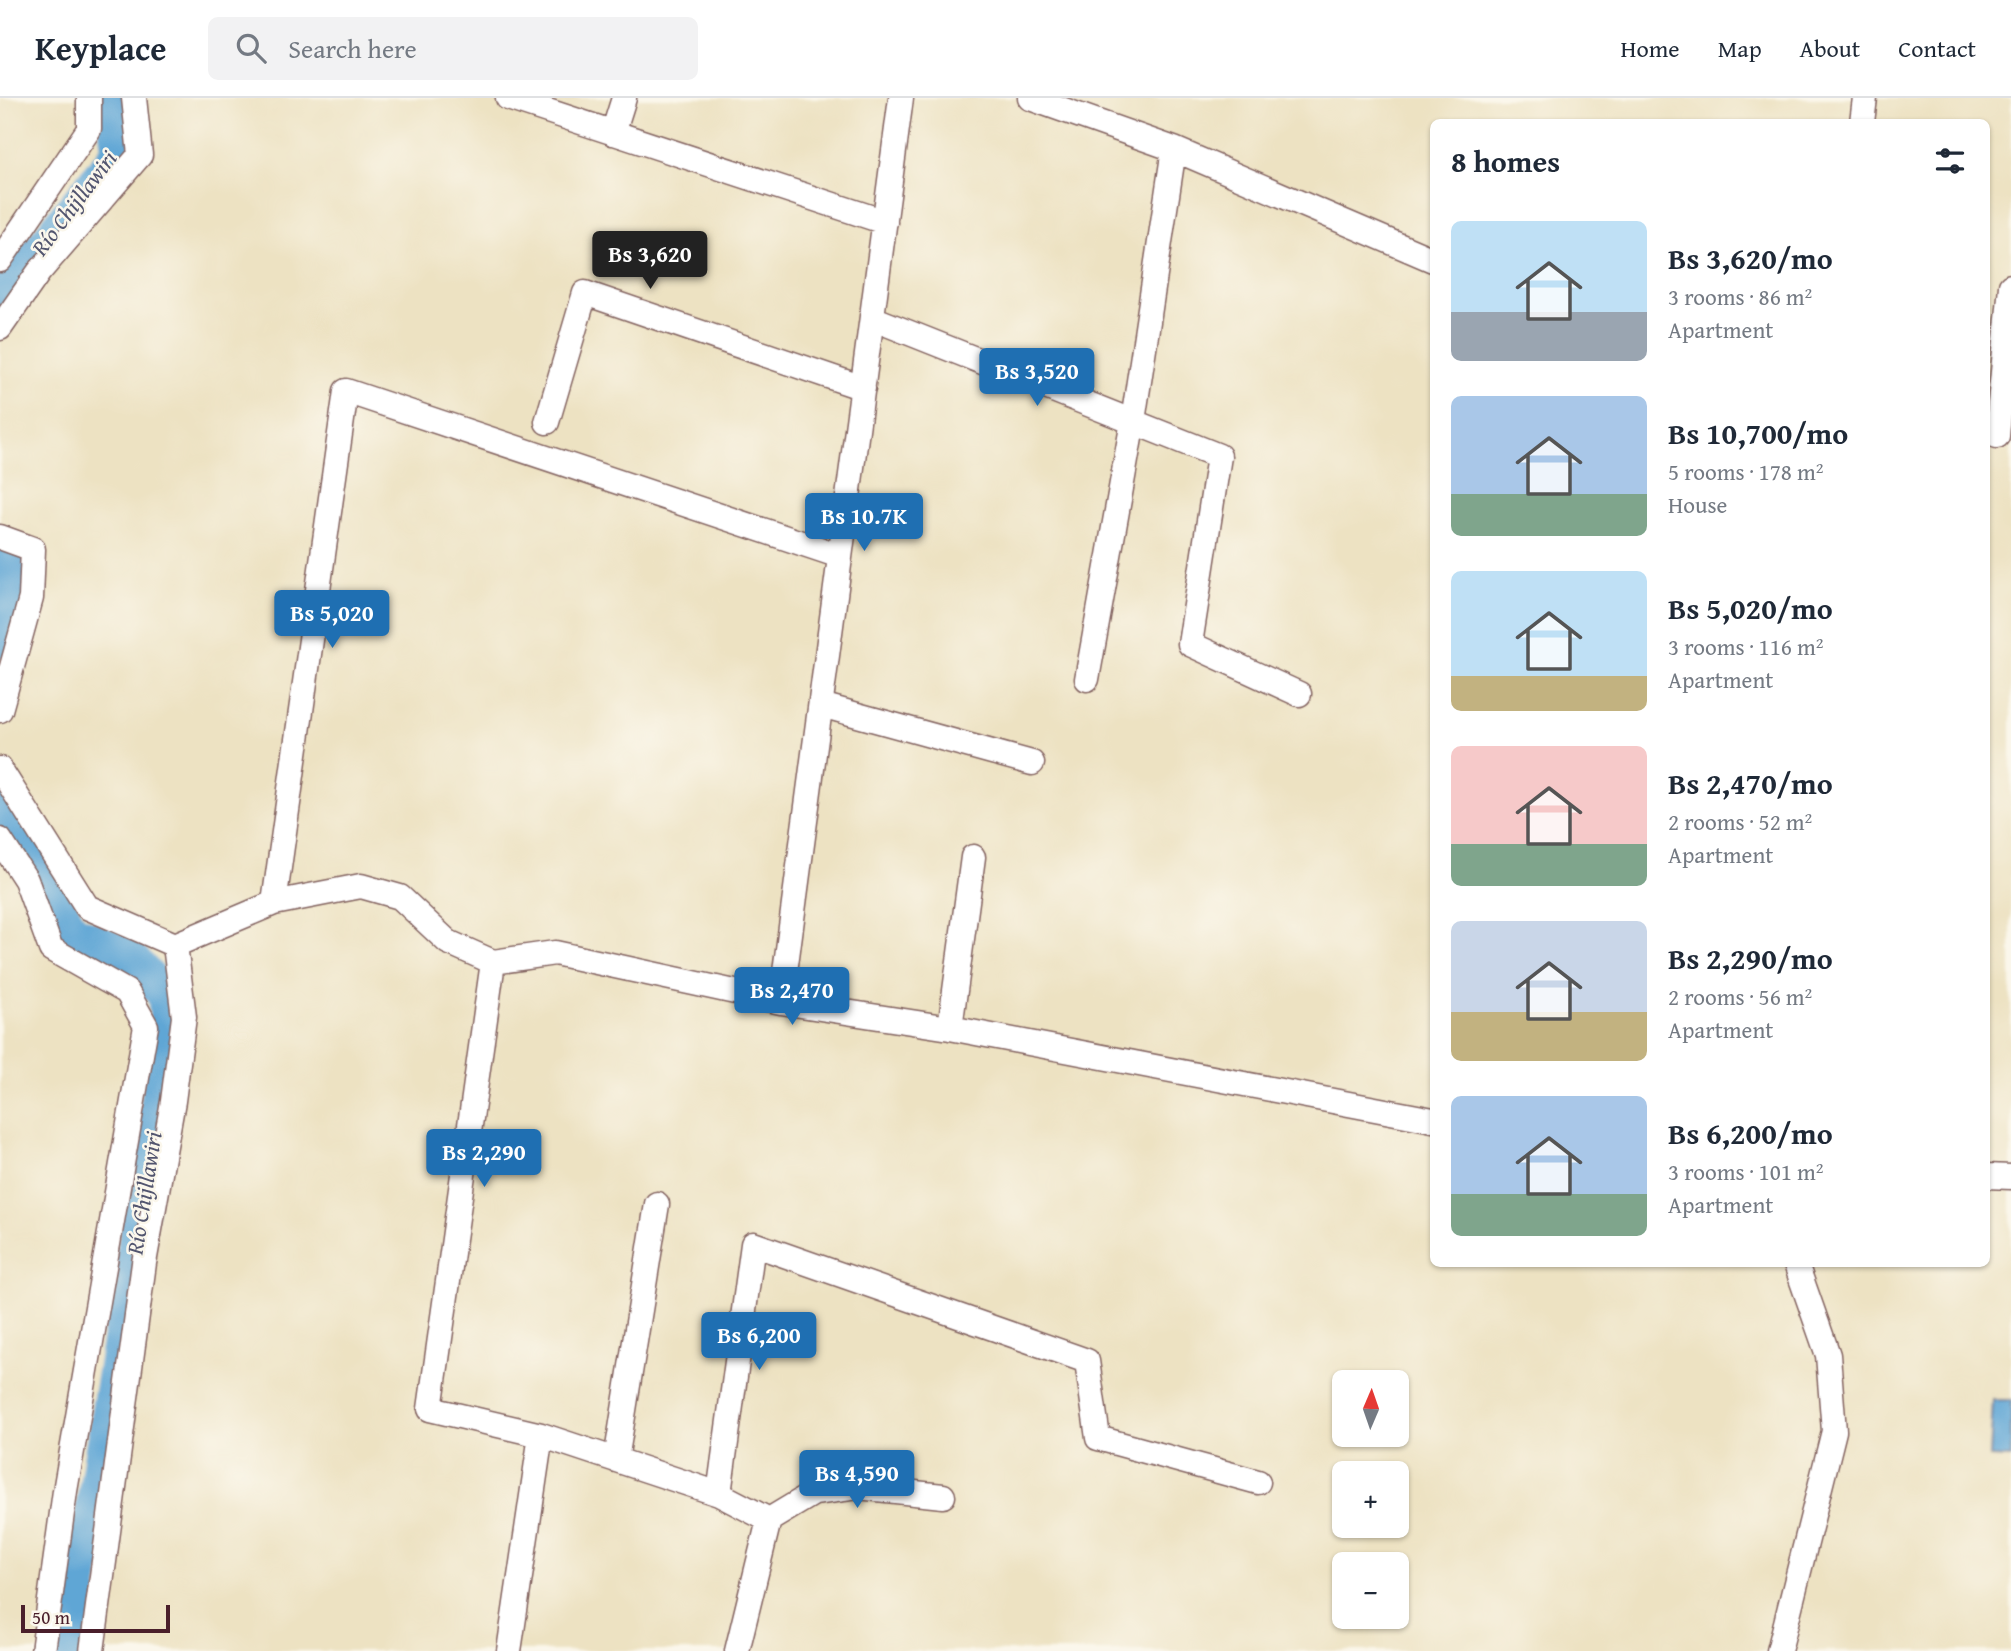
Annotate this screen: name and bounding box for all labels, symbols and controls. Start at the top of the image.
search box [208,17,698,80]
text: Keyplace [35,24,166,72]
icon: search [232,29,270,67]
text: Search here [288,29,417,68]
text: Home [1621,31,1680,66]
text: Map [1718,31,1762,66]
text: About [1800,31,1860,66]
text: Contact [1898,31,1976,66]
text: 8 homes [1451,139,1560,183]
icon: filters [1931,142,1969,180]
water label: Río Chijllawiri [22,143,124,263]
pin: Bs 3,620 [578,232,722,291]
text: Bs 3,620/mo [1668,236,1833,280]
text: Bs 3,620 [608,237,692,270]
icon: home [1507,249,1591,333]
text: 3 rooms · 86 m² [1668,280,1812,313]
text: Apartment [1668,313,1773,346]
pin: Bs 3,520 [965,348,1109,408]
text: Bs 3,520 [995,354,1079,387]
text: Bs 10,700/mo [1668,411,1848,455]
icon: home [1507,424,1591,508]
text: 5 rooms · 178 m² [1668,455,1823,488]
text: House [1668,488,1727,521]
pin: Bs 10.7K [792,494,936,553]
text: Bs 10.7K [821,499,907,532]
text: Bs 5,020/mo [1668,586,1833,630]
pin: Bs 5,020 [260,590,404,650]
text: Bs 5,020 [290,596,374,629]
icon: home [1507,599,1591,683]
text: 3 rooms · 116 m² [1668,630,1823,663]
text: Apartment [1668,663,1773,696]
text: Bs 2,470/mo [1668,761,1833,805]
icon: home [1507,774,1591,858]
text: 2 rooms · 52 m² [1668,805,1812,838]
text: Apartment [1668,838,1773,871]
text: Bs 2,290/mo [1668,936,1833,980]
icon: home [1507,949,1591,1033]
pin: Bs 2,470 [720,968,864,1027]
text: Bs 2,470 [750,973,834,1006]
text: 2 rooms · 56 m² [1668,980,1812,1013]
text: Apartment [1668,1013,1773,1046]
text: Bs 6,200/mo [1668,1111,1833,1155]
icon: home [1507,1124,1591,1208]
water label: Río Chijllawiri [117,1129,170,1258]
pin: Bs 2,290 [412,1130,556,1189]
text: Bs 2,290 [442,1135,526,1168]
text: 3 rooms · 101 m² [1668,1155,1823,1188]
text: Apartment [1668,1188,1773,1221]
pin: Bs 6,200 [687,1312,831,1372]
text: Bs 6,200 [717,1318,801,1351]
north arrow [1332,1370,1409,1447]
map controls [1332,1370,1409,1629]
pin: Bs 4,590 [785,1450,929,1510]
text: Bs 4,590 [815,1456,899,1489]
button: + [1332,1461,1409,1538]
button: − [1332,1552,1409,1629]
scale bar [21,1602,170,1634]
text: 50 m [32,1603,70,1631]

